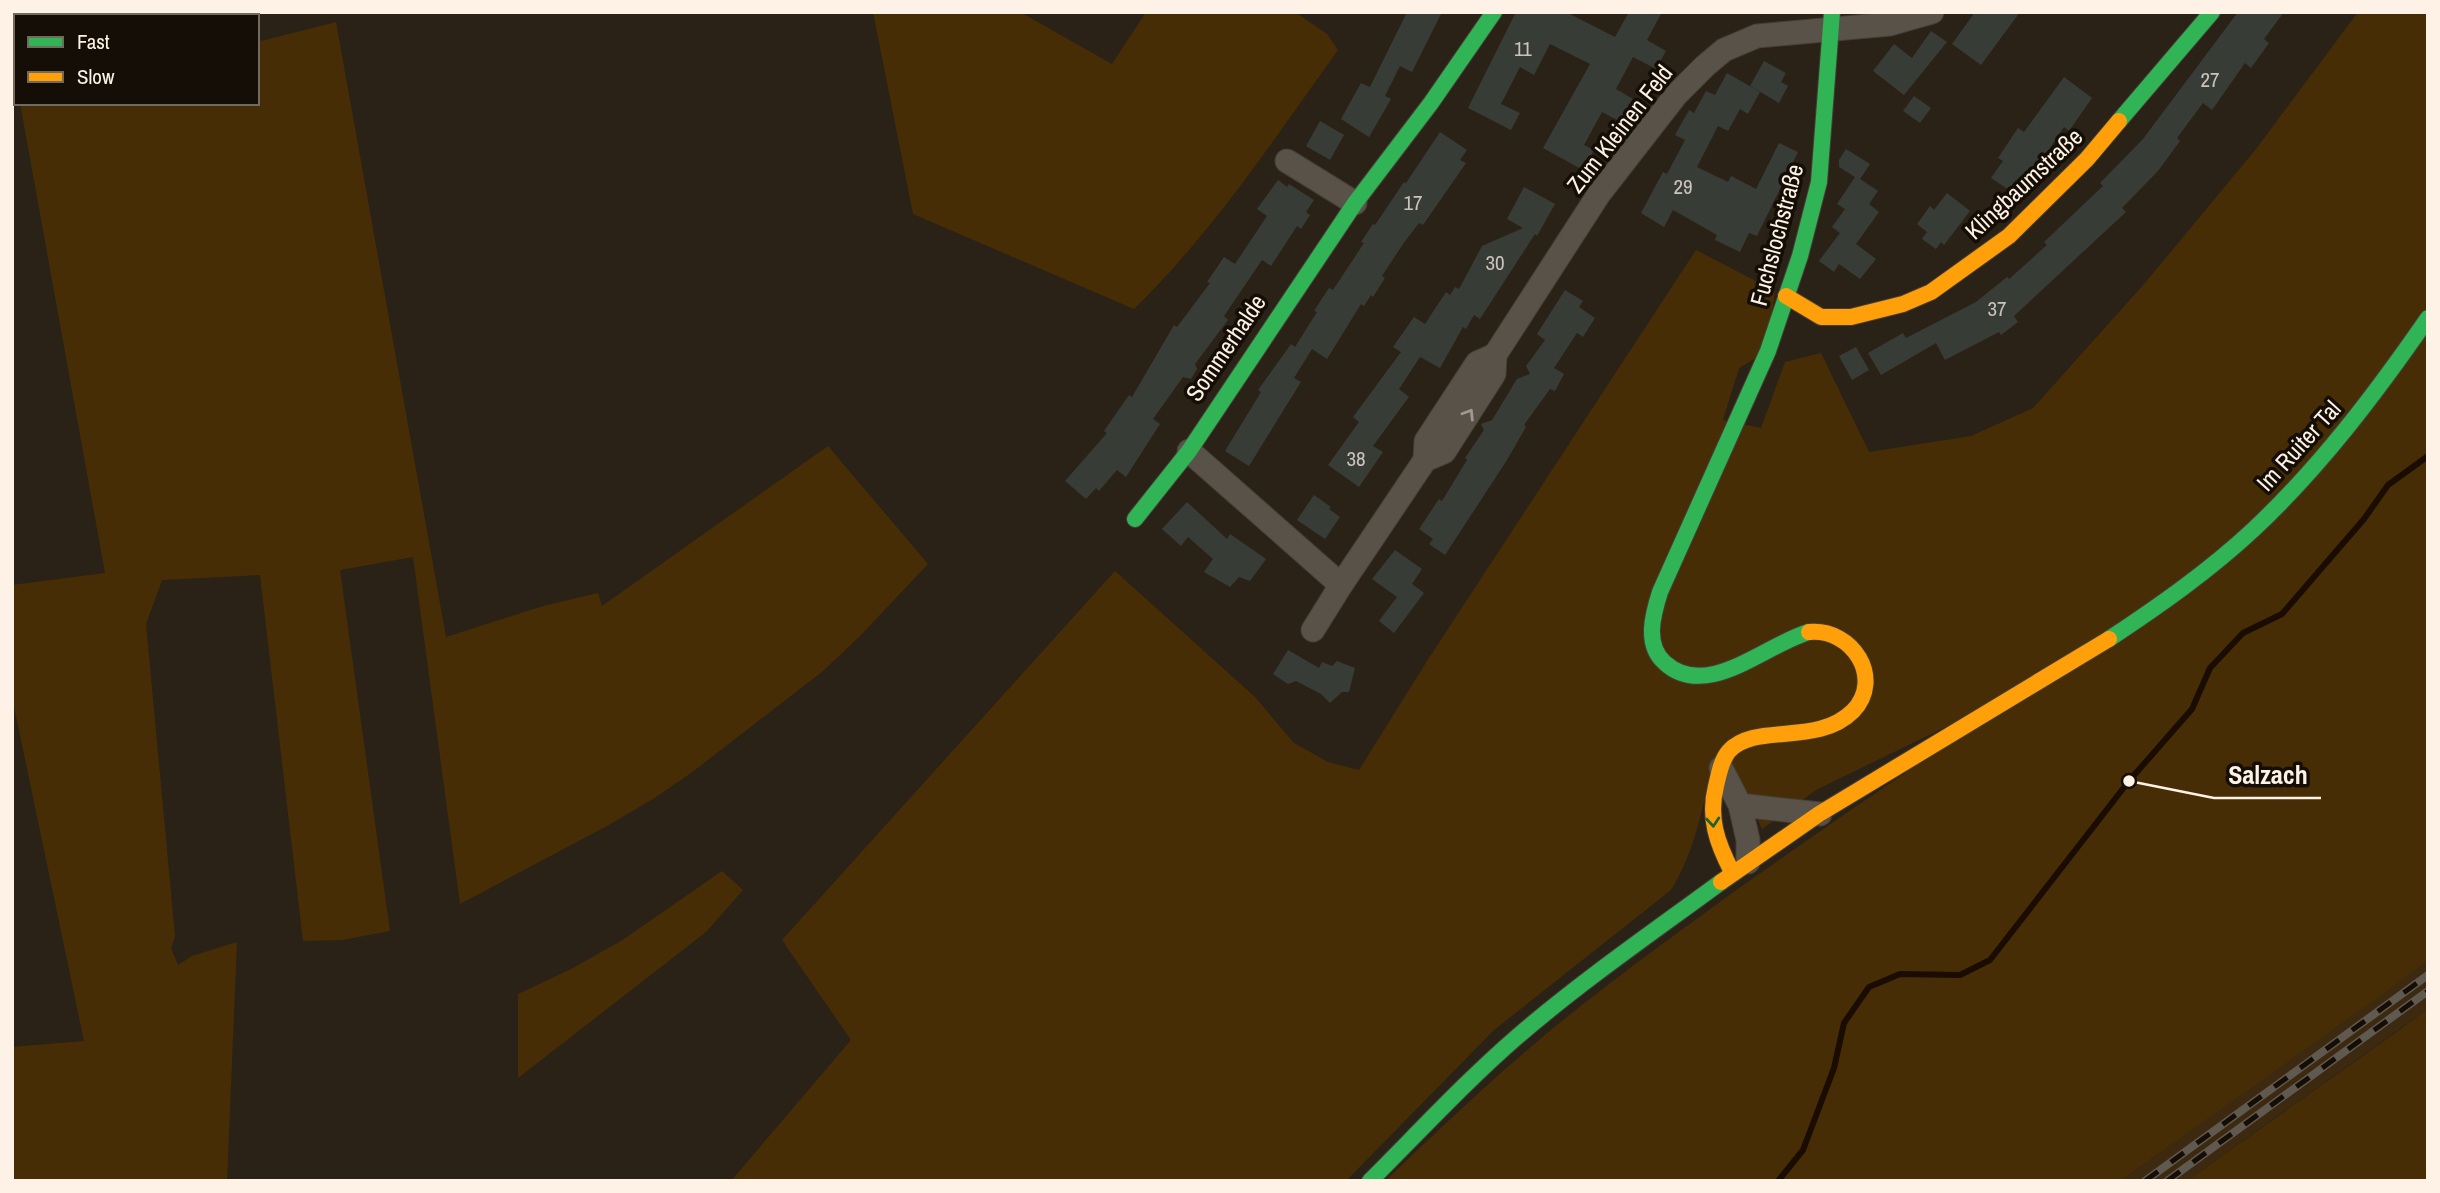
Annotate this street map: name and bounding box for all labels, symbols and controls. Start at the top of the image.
legend [14,14,259,105]
text: Fast [77,27,110,56]
house number: 11 [1514,34,1532,63]
street label: Zum Kleinen Feld [1559,58,1679,199]
text: Slow [77,62,115,91]
house number: 27 [2200,65,2220,94]
street label: Klingbaumstraße [1958,120,2089,246]
street label: Fuchslochstraße [1742,160,1810,309]
house number: 29 [1673,172,1693,201]
house number: 17 [1403,188,1423,217]
house number: 30 [1485,248,1505,277]
street label: Sommerhalde [1178,288,1273,407]
house number: 37 [1987,294,2007,323]
street label: Im Ruiter Tal [2249,393,2347,498]
one-way arrow [1460,409,1473,422]
house number: 38 [1346,444,1366,473]
callout: Salzach [2214,751,2321,798]
text: Salzach [2228,757,2308,792]
one-way arrow [1705,817,1720,828]

